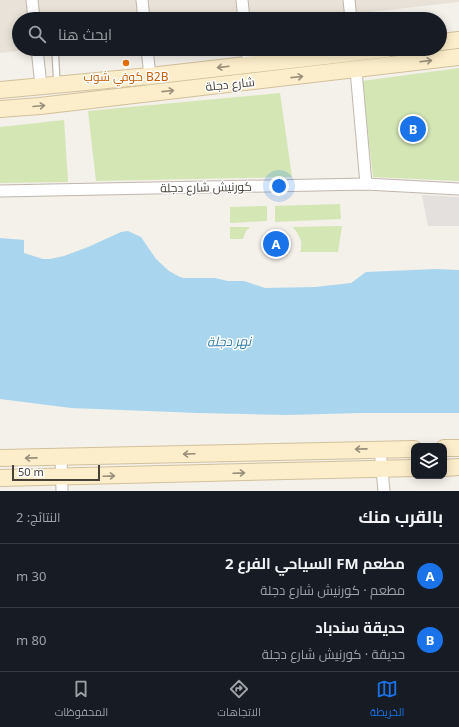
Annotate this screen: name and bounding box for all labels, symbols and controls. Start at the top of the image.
search box [12,12,447,56]
icon: search [26,23,48,45]
text: ابحث هنا [58,24,112,44]
one-way arrow [419,57,432,65]
marker: كوفي شوب B2B [121,58,131,68]
one-way arrow [217,63,230,71]
place label: كوفي شوب B2B [84,68,169,87]
street label: شارع دجلة [205,73,256,95]
one-way arrow [290,73,303,80]
one-way arrow [161,87,174,95]
one-way arrow [32,102,45,109]
pin: B [400,114,426,144]
your location [269,176,289,196]
street label: كورنيش شارع دجلة [160,178,252,196]
pin: A [263,229,289,259]
water label: نهر دجلة [207,332,253,350]
map controls [411,443,447,479]
button: layers [411,443,447,479]
one-way arrow [355,446,368,453]
one-way arrow [183,450,196,457]
one-way arrow [25,454,38,462]
scale bar [12,463,100,482]
text: 50 m [18,464,44,479]
one-way arrow [232,469,245,477]
one-way arrow [102,473,115,480]
text: بالقرب منك [358,505,443,528]
text: النتائج: 2 [16,508,61,526]
text: مطعم FM السياحي الفرع 2 [225,553,405,573]
text: 30 m [16,567,46,585]
text: A [426,567,435,585]
text: مطعم · كورنيش شارع دجلة [260,581,405,599]
text: حديقة سندباد [315,617,405,637]
text: 80 m [16,631,46,649]
text: B [426,631,434,649]
text: حديقة · كورنيش شارع دجلة [262,645,405,663]
tab: المحفوظات [55,678,108,722]
tab: الاتجاهات [217,678,261,722]
tab: الخريطة [370,678,404,722]

